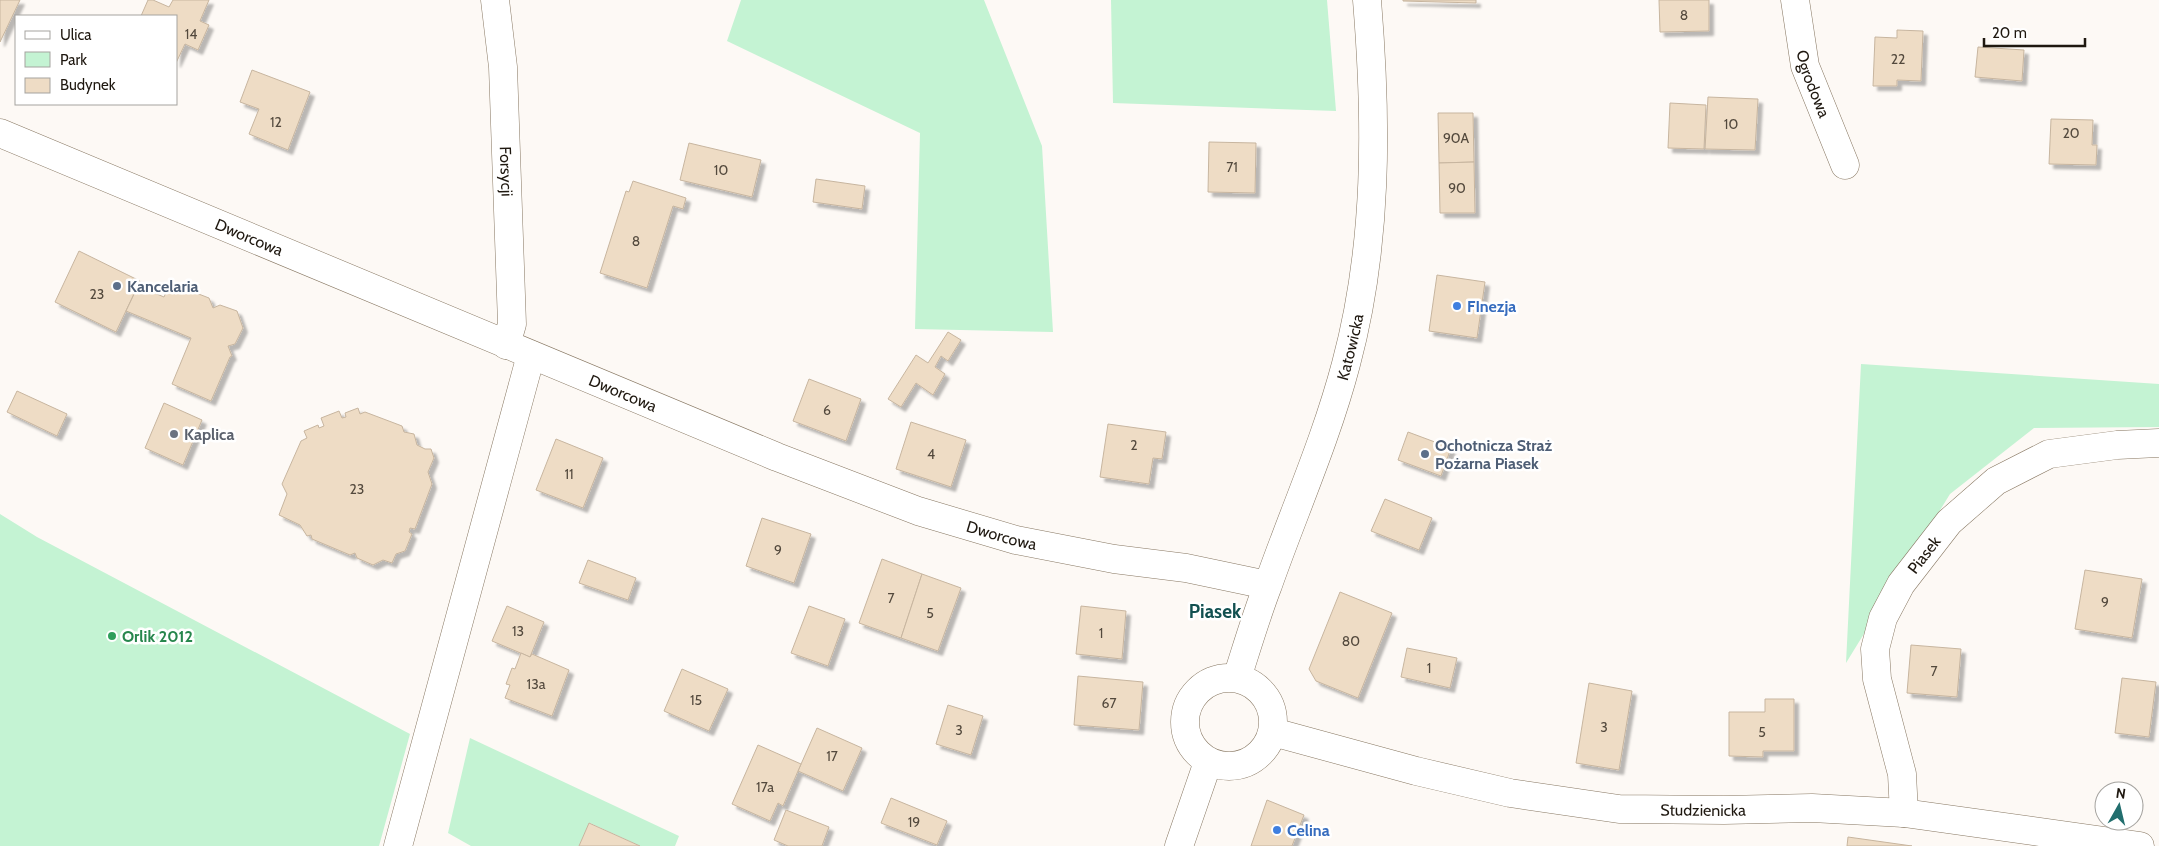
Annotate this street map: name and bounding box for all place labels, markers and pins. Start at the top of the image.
place label: Kancelaria [127,277,199,296]
marker: Kancelaria [111,280,123,292]
place label: FInezja [1467,297,1516,316]
marker: FInezja [1451,300,1463,312]
place label: Kaplica [184,425,234,444]
marker: Kaplica [168,428,180,440]
place label: Ochotnicza Straż Pożarna Piasek [1435,436,1553,473]
marker: Ochotnicza Straż Pożarna Piasek [1419,448,1431,460]
place label: Orlik 2012 [122,627,193,646]
marker: Orlik 2012 [106,630,118,642]
place label: Celina [1287,821,1330,840]
marker: Celina [1271,824,1283,836]

